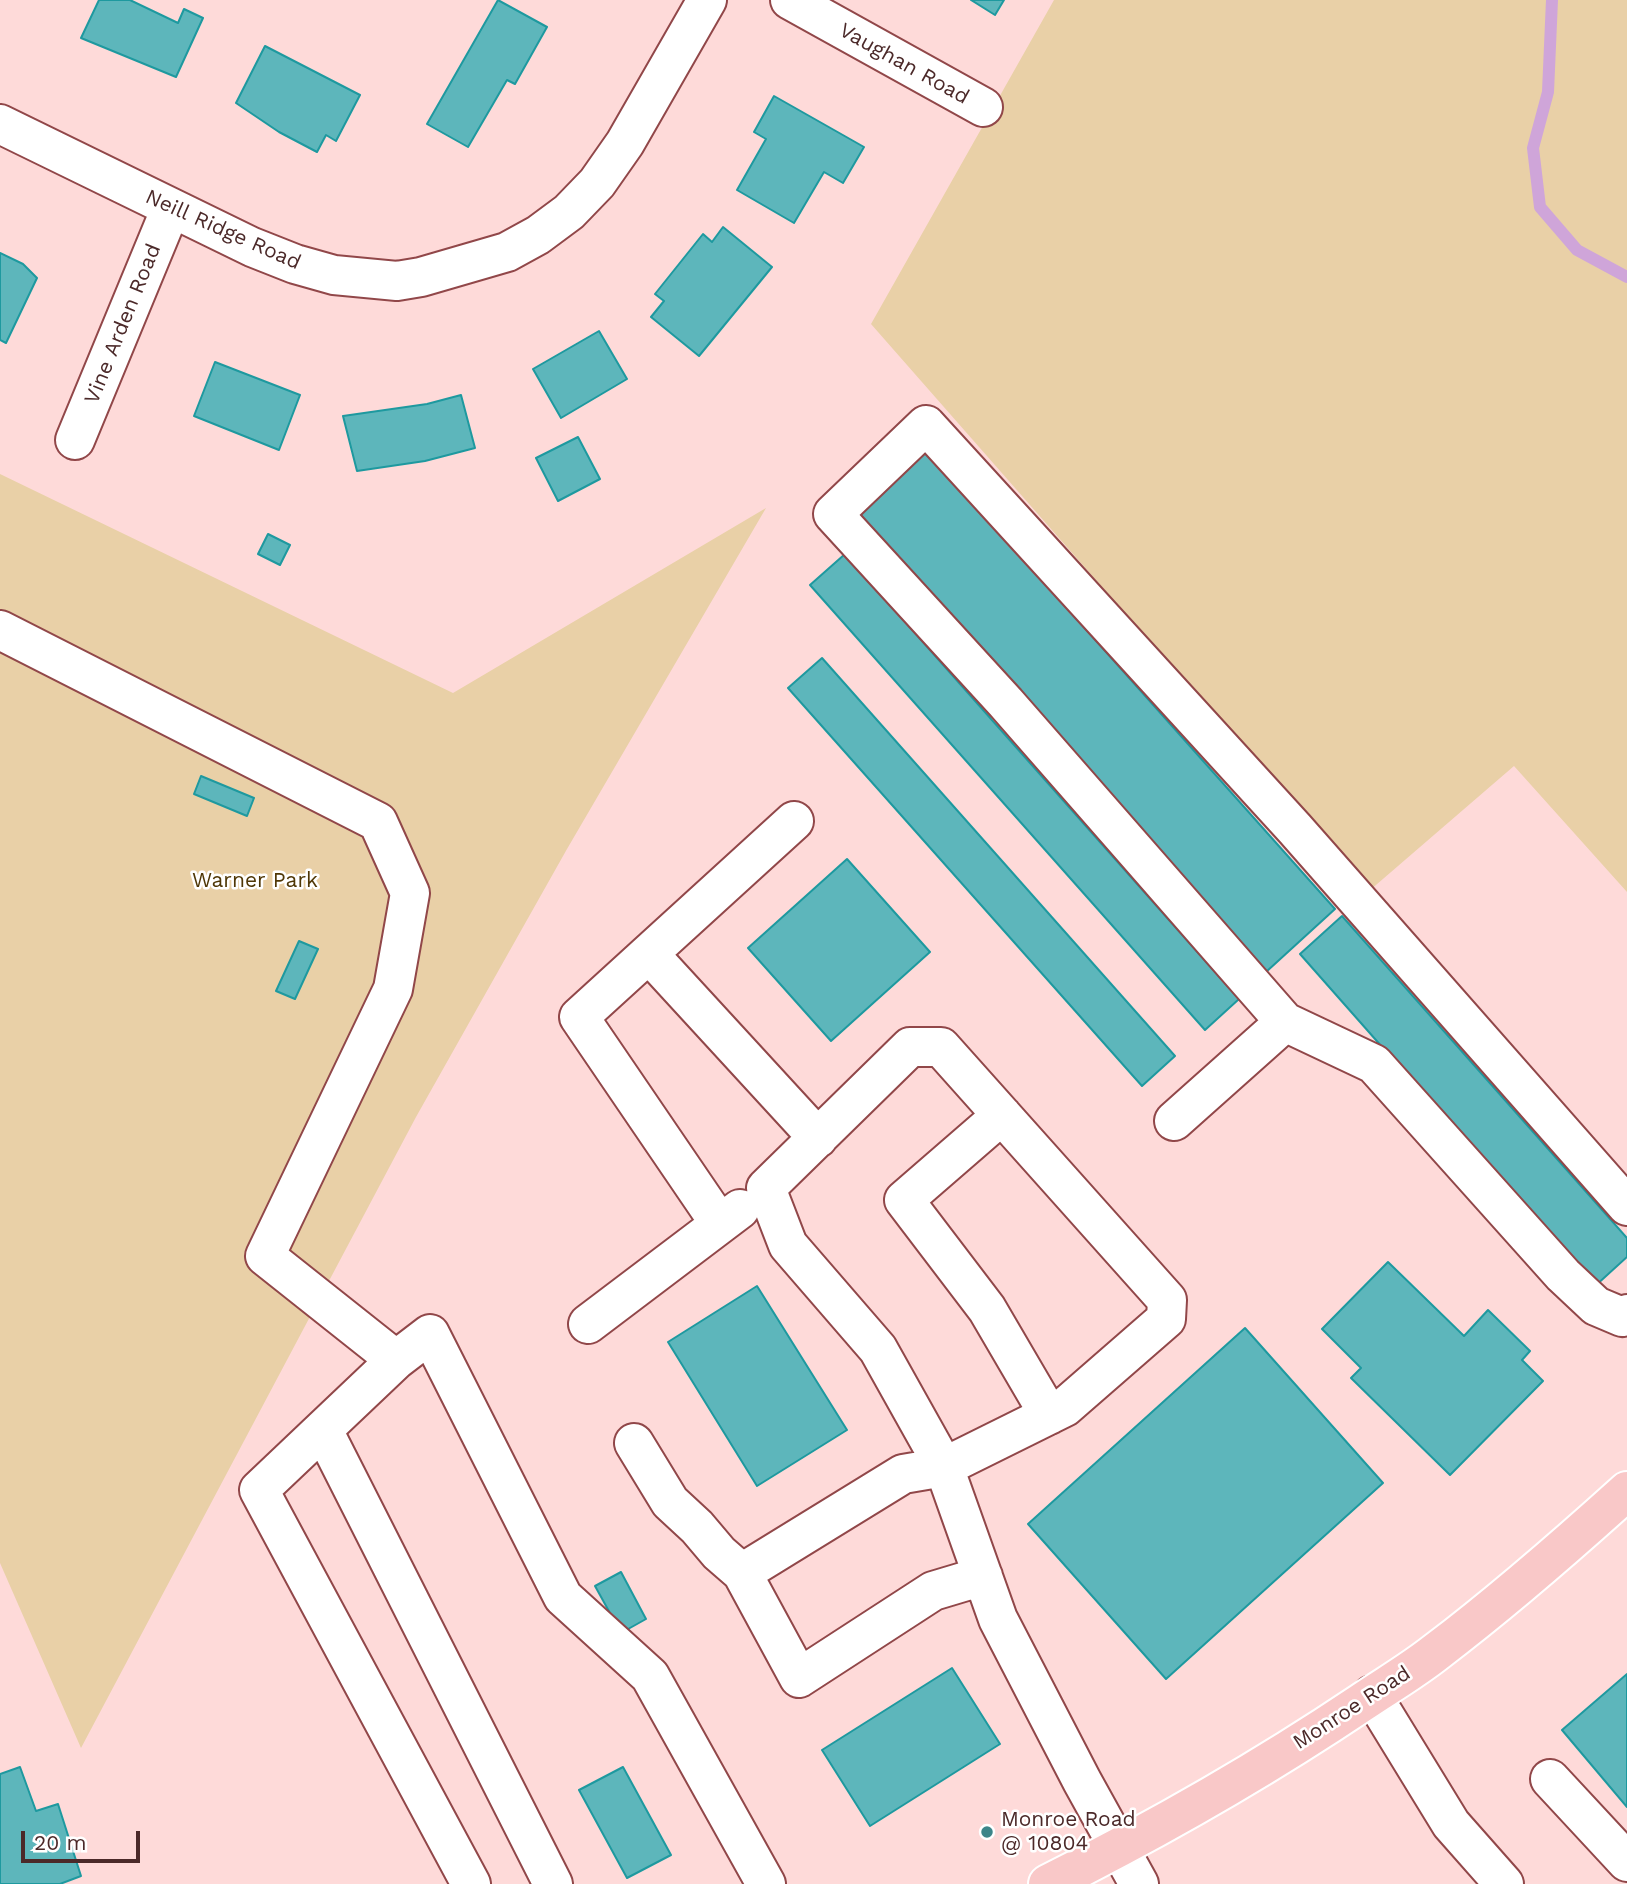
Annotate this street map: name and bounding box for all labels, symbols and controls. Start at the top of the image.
street label: Vaughan Road [835,18,973,110]
street label: Neill Ridge Road [141,184,305,276]
street label: Vine Arden Road [79,240,167,408]
park label: Warner Park [192,868,318,894]
street label: Monroe Road [1289,1661,1415,1755]
place label: Monroe Road @ 10804 [1001,1807,1136,1857]
scale bar [24,1818,144,1862]
marker: Monroe Road @ 10804 [979,1824,995,1840]
text: 20 m [34,1830,86,1855]

